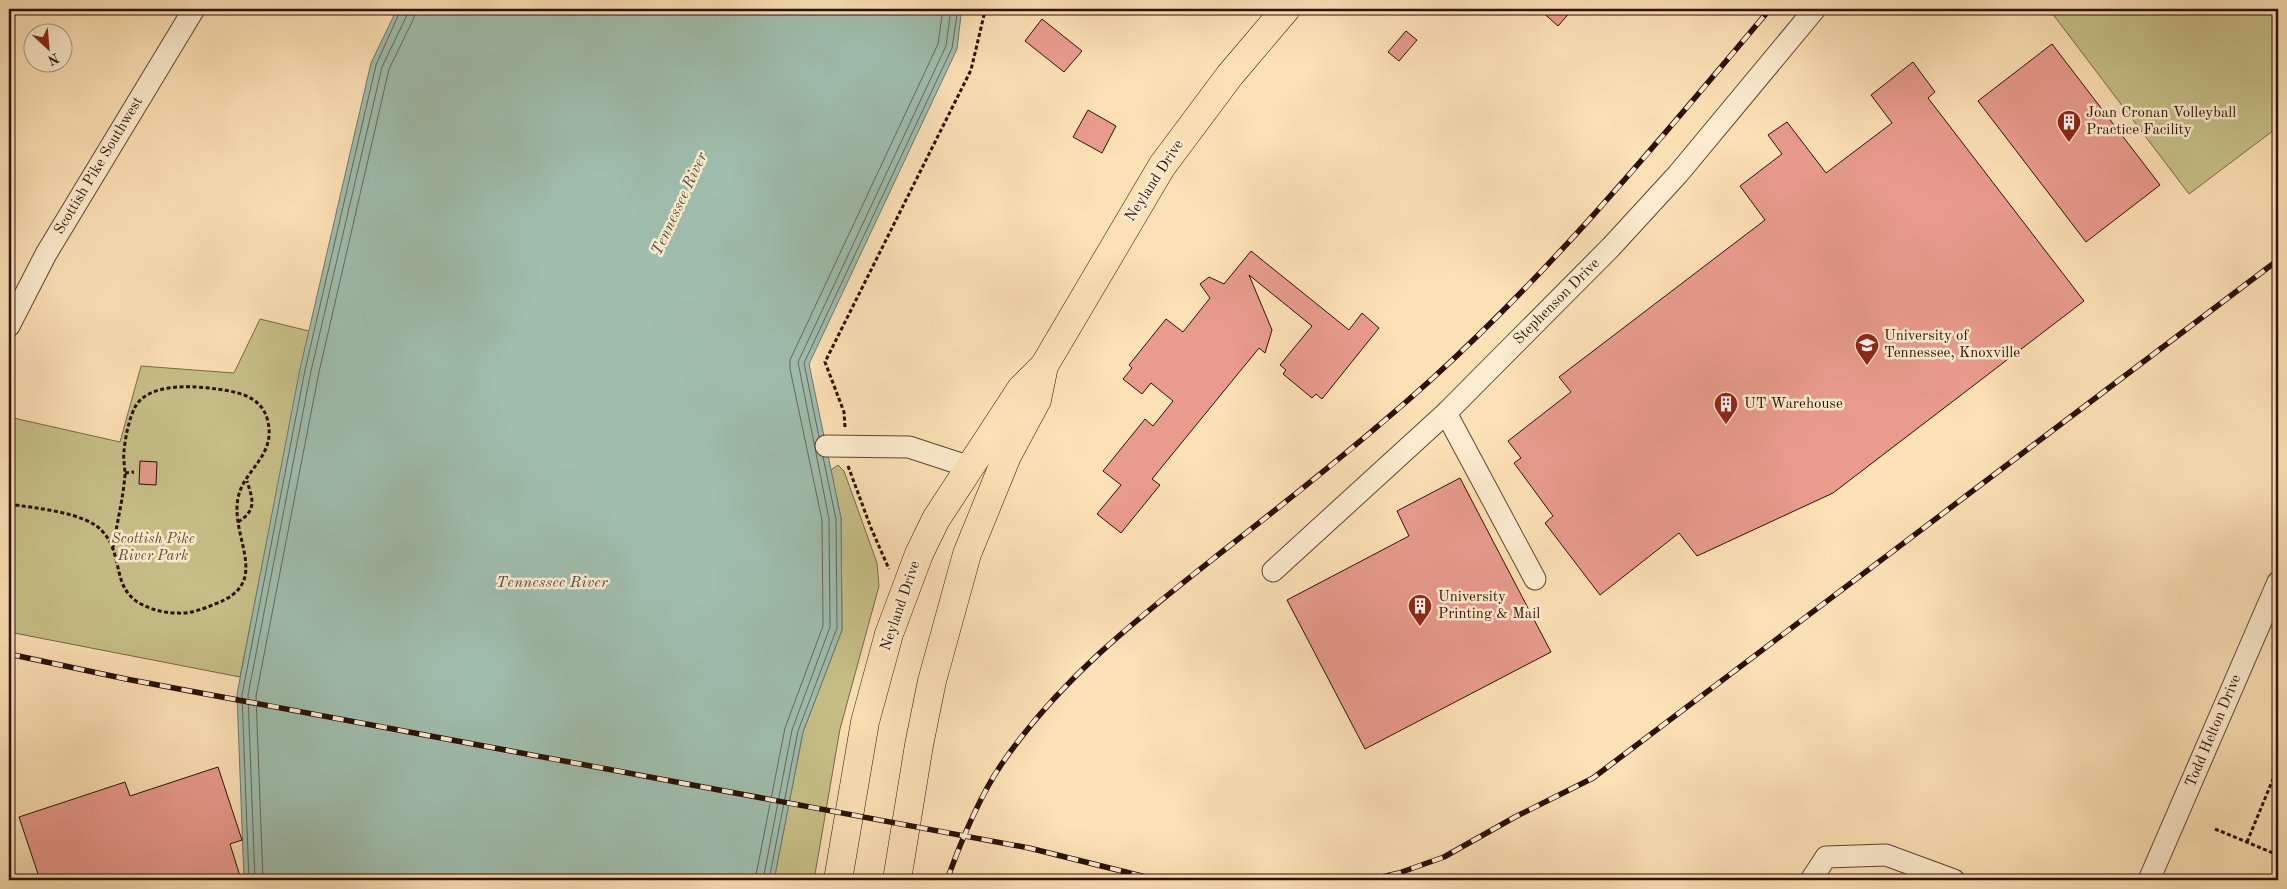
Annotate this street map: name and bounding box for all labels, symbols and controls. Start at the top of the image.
north arrow [22,22,72,72]
text: N [45,50,61,68]
street label: Scottish Pike Southwest [52,95,146,237]
place label: Joan Cronan Volleyball Practice Facility [2086,106,2236,138]
building icon: Joan Cronan Volleyball Practice Facility [2056,109,2082,143]
street label: Neyland Drive [1123,137,1187,225]
water label: Tennessee River [649,149,711,258]
street label: Stephenson Drive [1511,256,1603,348]
place label: University of Tennessee, Knoxville [1884,329,2020,361]
school or university icon: University of Tennessee, Knoxville [1854,332,1880,366]
building icon: UT Warehouse [1713,391,1739,425]
place label: UT Warehouse [1744,397,1843,412]
park label: Scottish Pike River Park [111,532,195,564]
street label: Neyland Drive [879,559,923,653]
water label: Tennessee River [496,575,609,591]
place label: University Printing & Mail [1438,590,1540,622]
building icon: University Printing & Mail [1407,593,1433,627]
street label: Todd Helton Drive [2183,672,2245,790]

